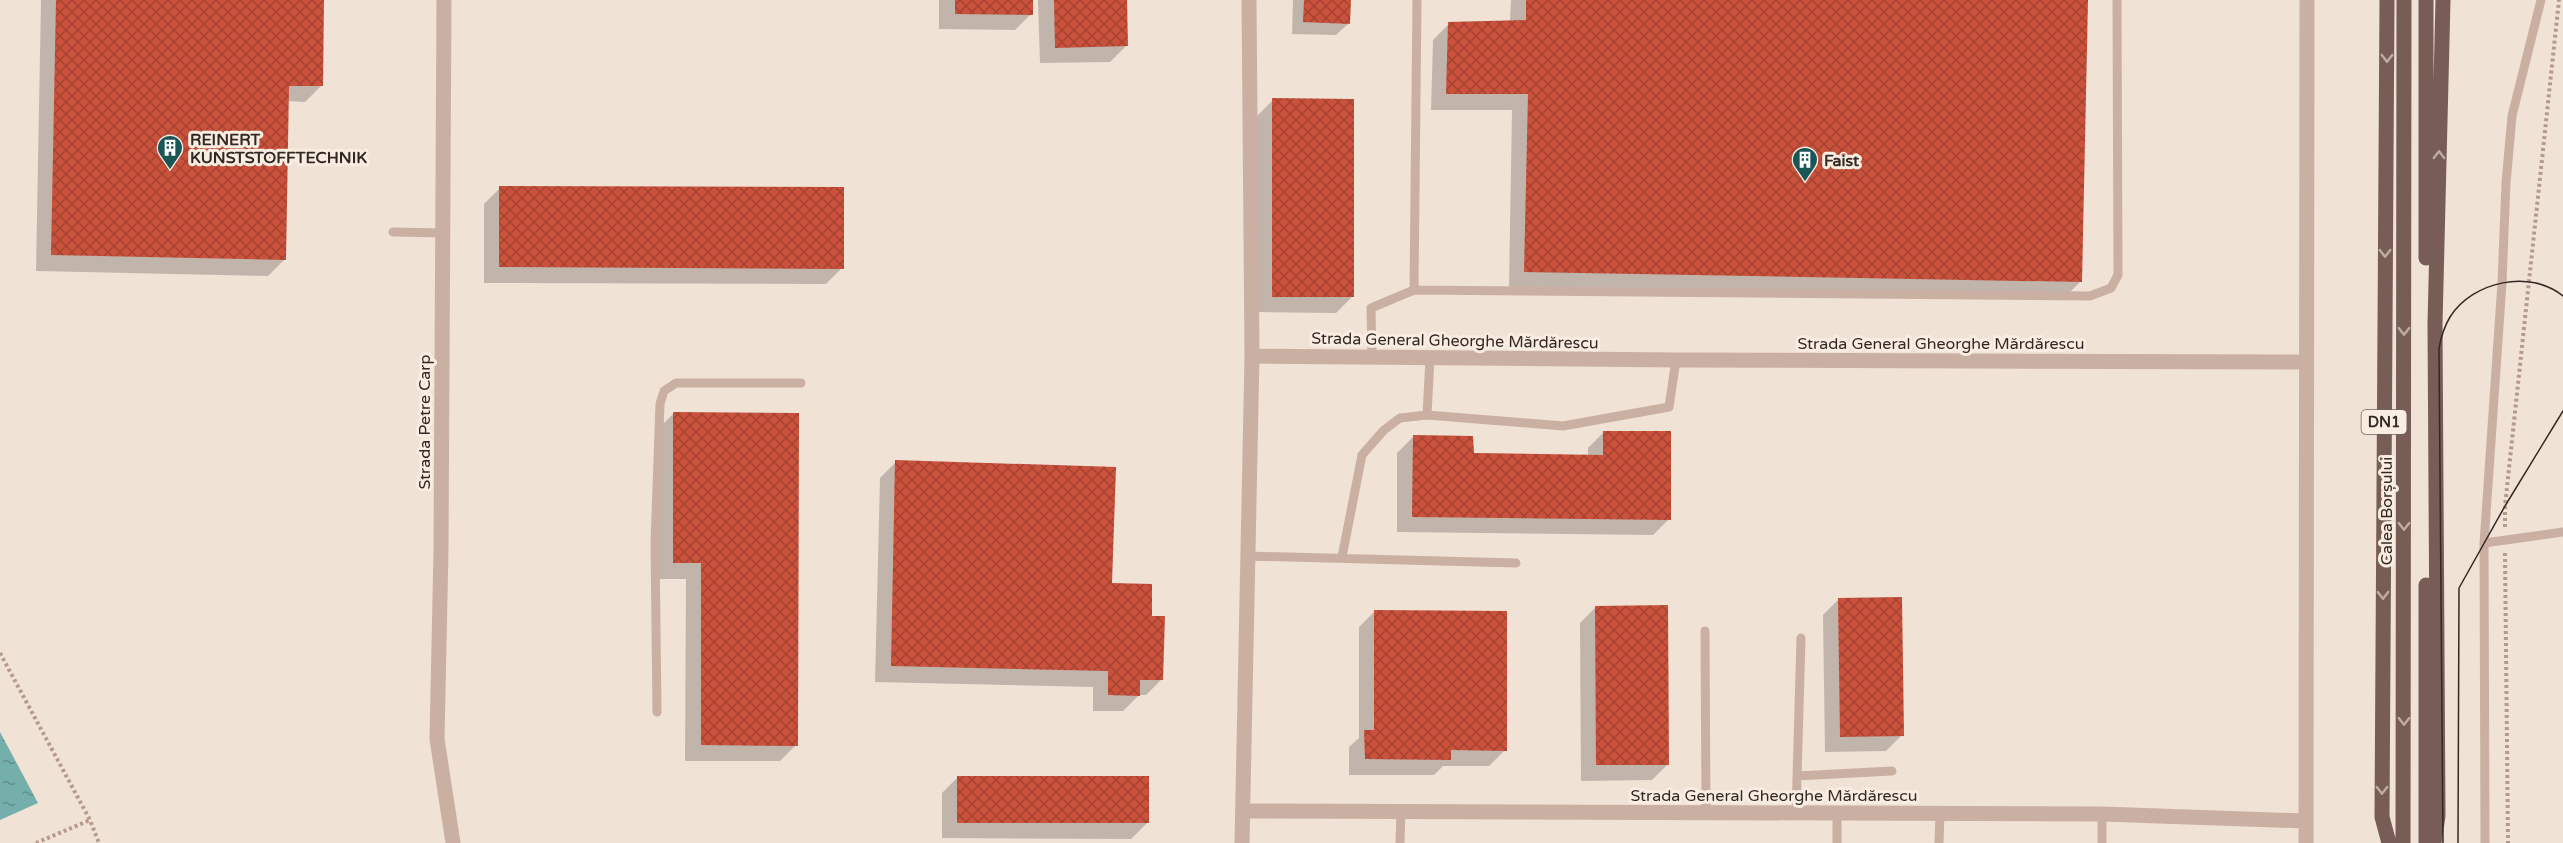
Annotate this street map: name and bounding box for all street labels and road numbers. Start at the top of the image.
street label: Strada General Gheorghe Mărdărescu [1311,328,1599,354]
street label: Strada General Gheorghe Mărdărescu [1797,334,2085,354]
street label: Strada Petre Carp [415,354,435,490]
road number: DN1 [2362,410,2406,434]
street label: Calea Borșului [2377,457,2397,565]
street label: Strada General Gheorghe Mărdărescu [1630,786,1918,806]

